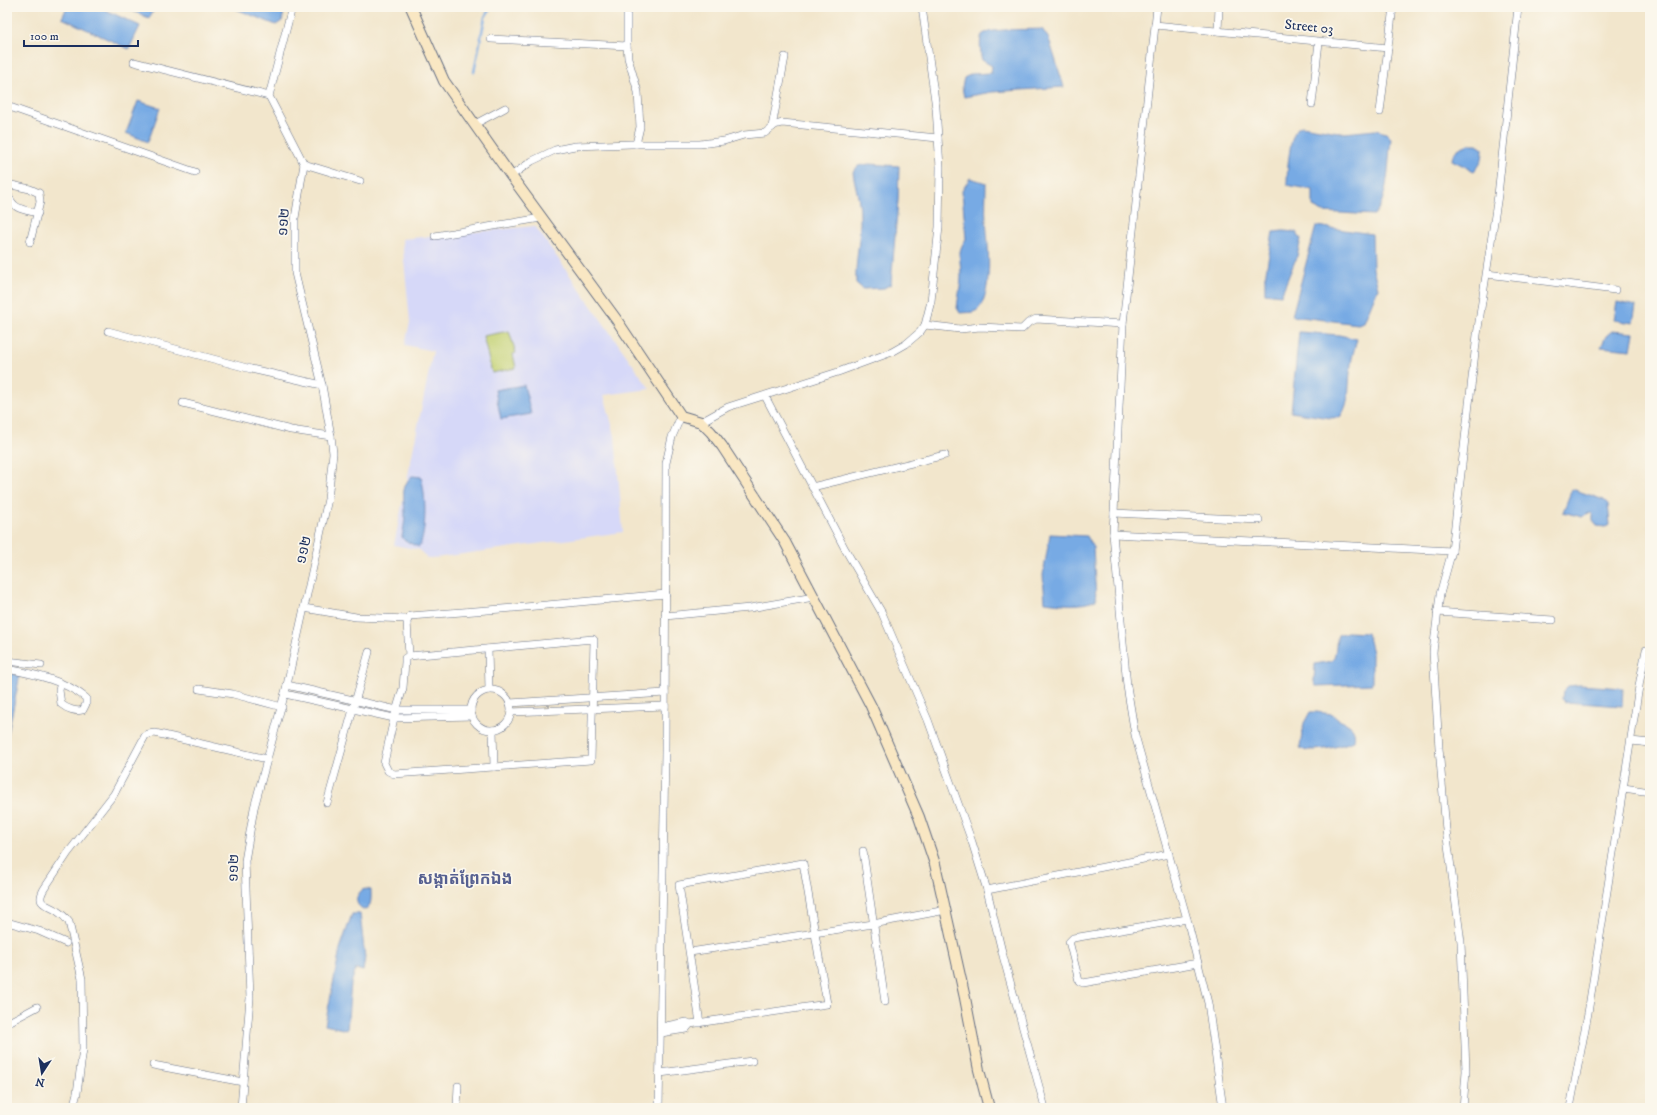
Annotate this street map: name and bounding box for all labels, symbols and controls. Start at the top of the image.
street label: Street 03 [1284,15,1334,39]
scale bar [24,22,138,48]
text: 100 m [30,29,59,44]
street label: ១១២ [274,207,294,237]
street label: ១១២ [292,534,316,566]
street label: ១១២ [225,854,243,882]
district label: សង្កាត់ព្រែកឯង [418,868,512,889]
north arrow [22,1053,62,1093]
text: N [34,1074,46,1090]

